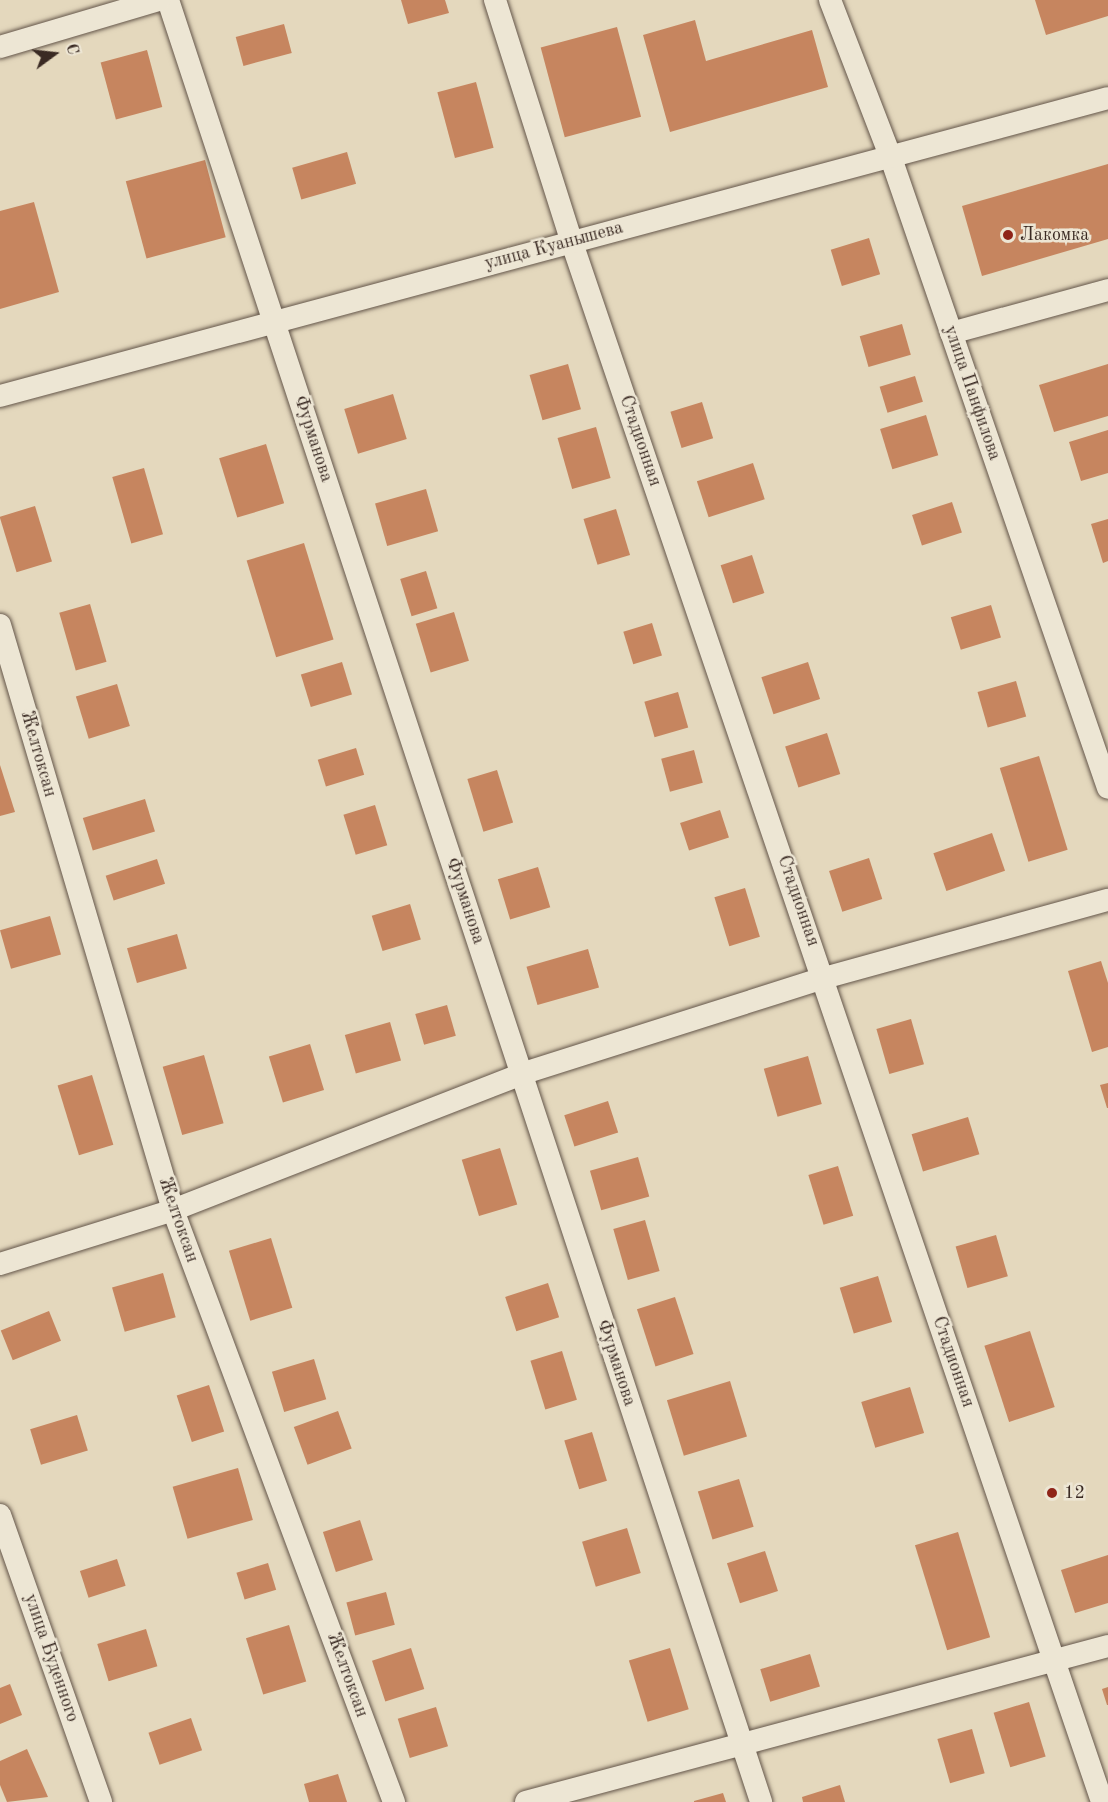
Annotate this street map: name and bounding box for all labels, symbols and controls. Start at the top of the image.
north arrow [24,24,84,84]
text: С [62,42,80,57]
street label: улица Куанышева [482,217,626,275]
place label: Лакомка [1020,224,1089,246]
marker: Лакомка [1001,228,1015,242]
street label: улица Панфилова [939,323,1005,463]
street label: Фурманова [289,393,337,485]
street label: Стадионная [614,393,666,489]
street label: Желтоксан [15,708,61,800]
street label: Стадионная [772,853,824,949]
street label: Фурманова [441,855,489,947]
street label: Желтоксан [153,1175,203,1265]
street label: Стадионная [927,1314,979,1410]
street label: Фурманова [592,1317,640,1409]
place label: 12 [1064,1482,1085,1504]
marker: 12 [1045,1486,1059,1500]
street label: улица Буденного [19,1591,83,1725]
street label: Желтоксан [322,1630,372,1720]

